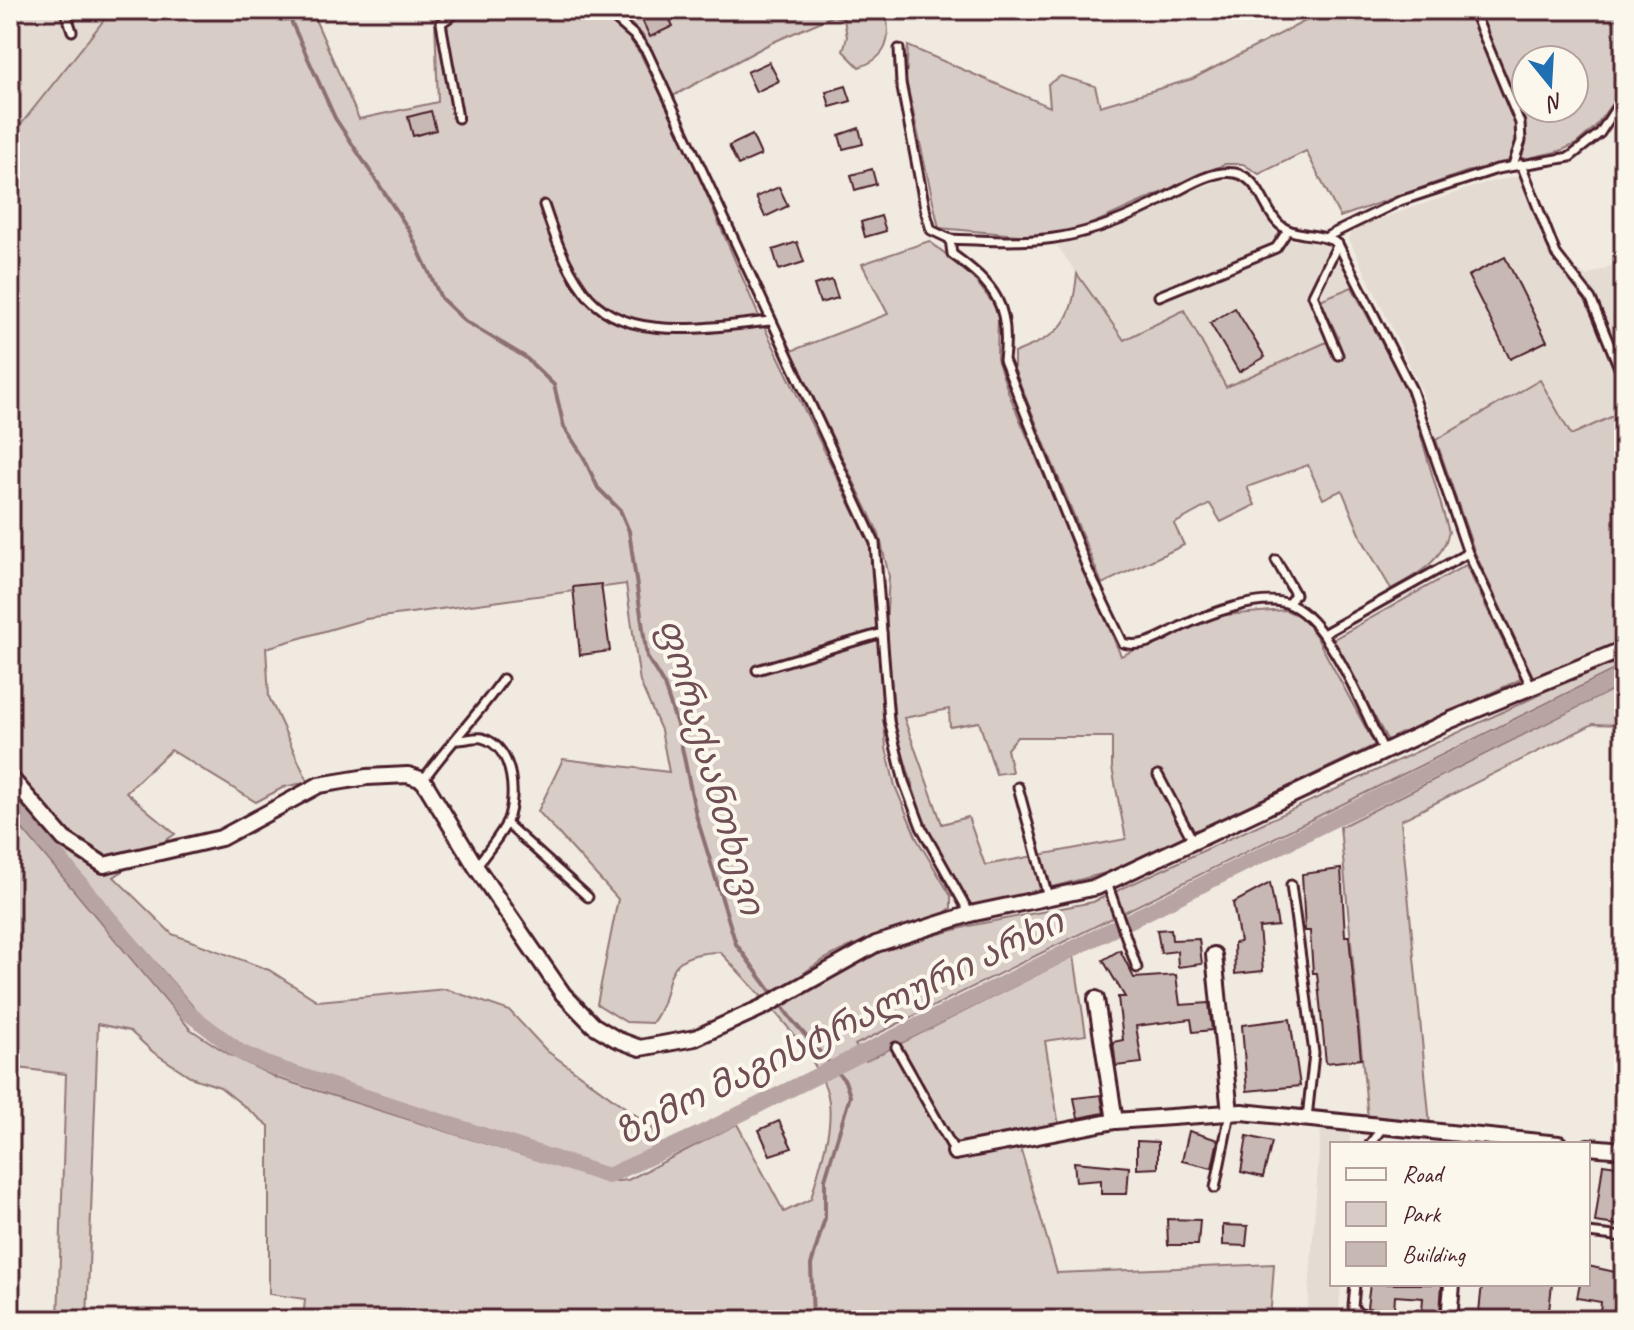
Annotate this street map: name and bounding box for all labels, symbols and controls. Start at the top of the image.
north arrow [1510,44,1590,124]
text: N [1542,87,1567,119]
water label: ფორაქაანთხევი [647,613,776,921]
water label: ზემო მაგისტრალური არხი [608,898,1072,1156]
legend [1330,1142,1590,1286]
text: Road [1402,1159,1446,1189]
text: Park [1402,1199,1442,1229]
text: Building [1402,1239,1467,1269]

